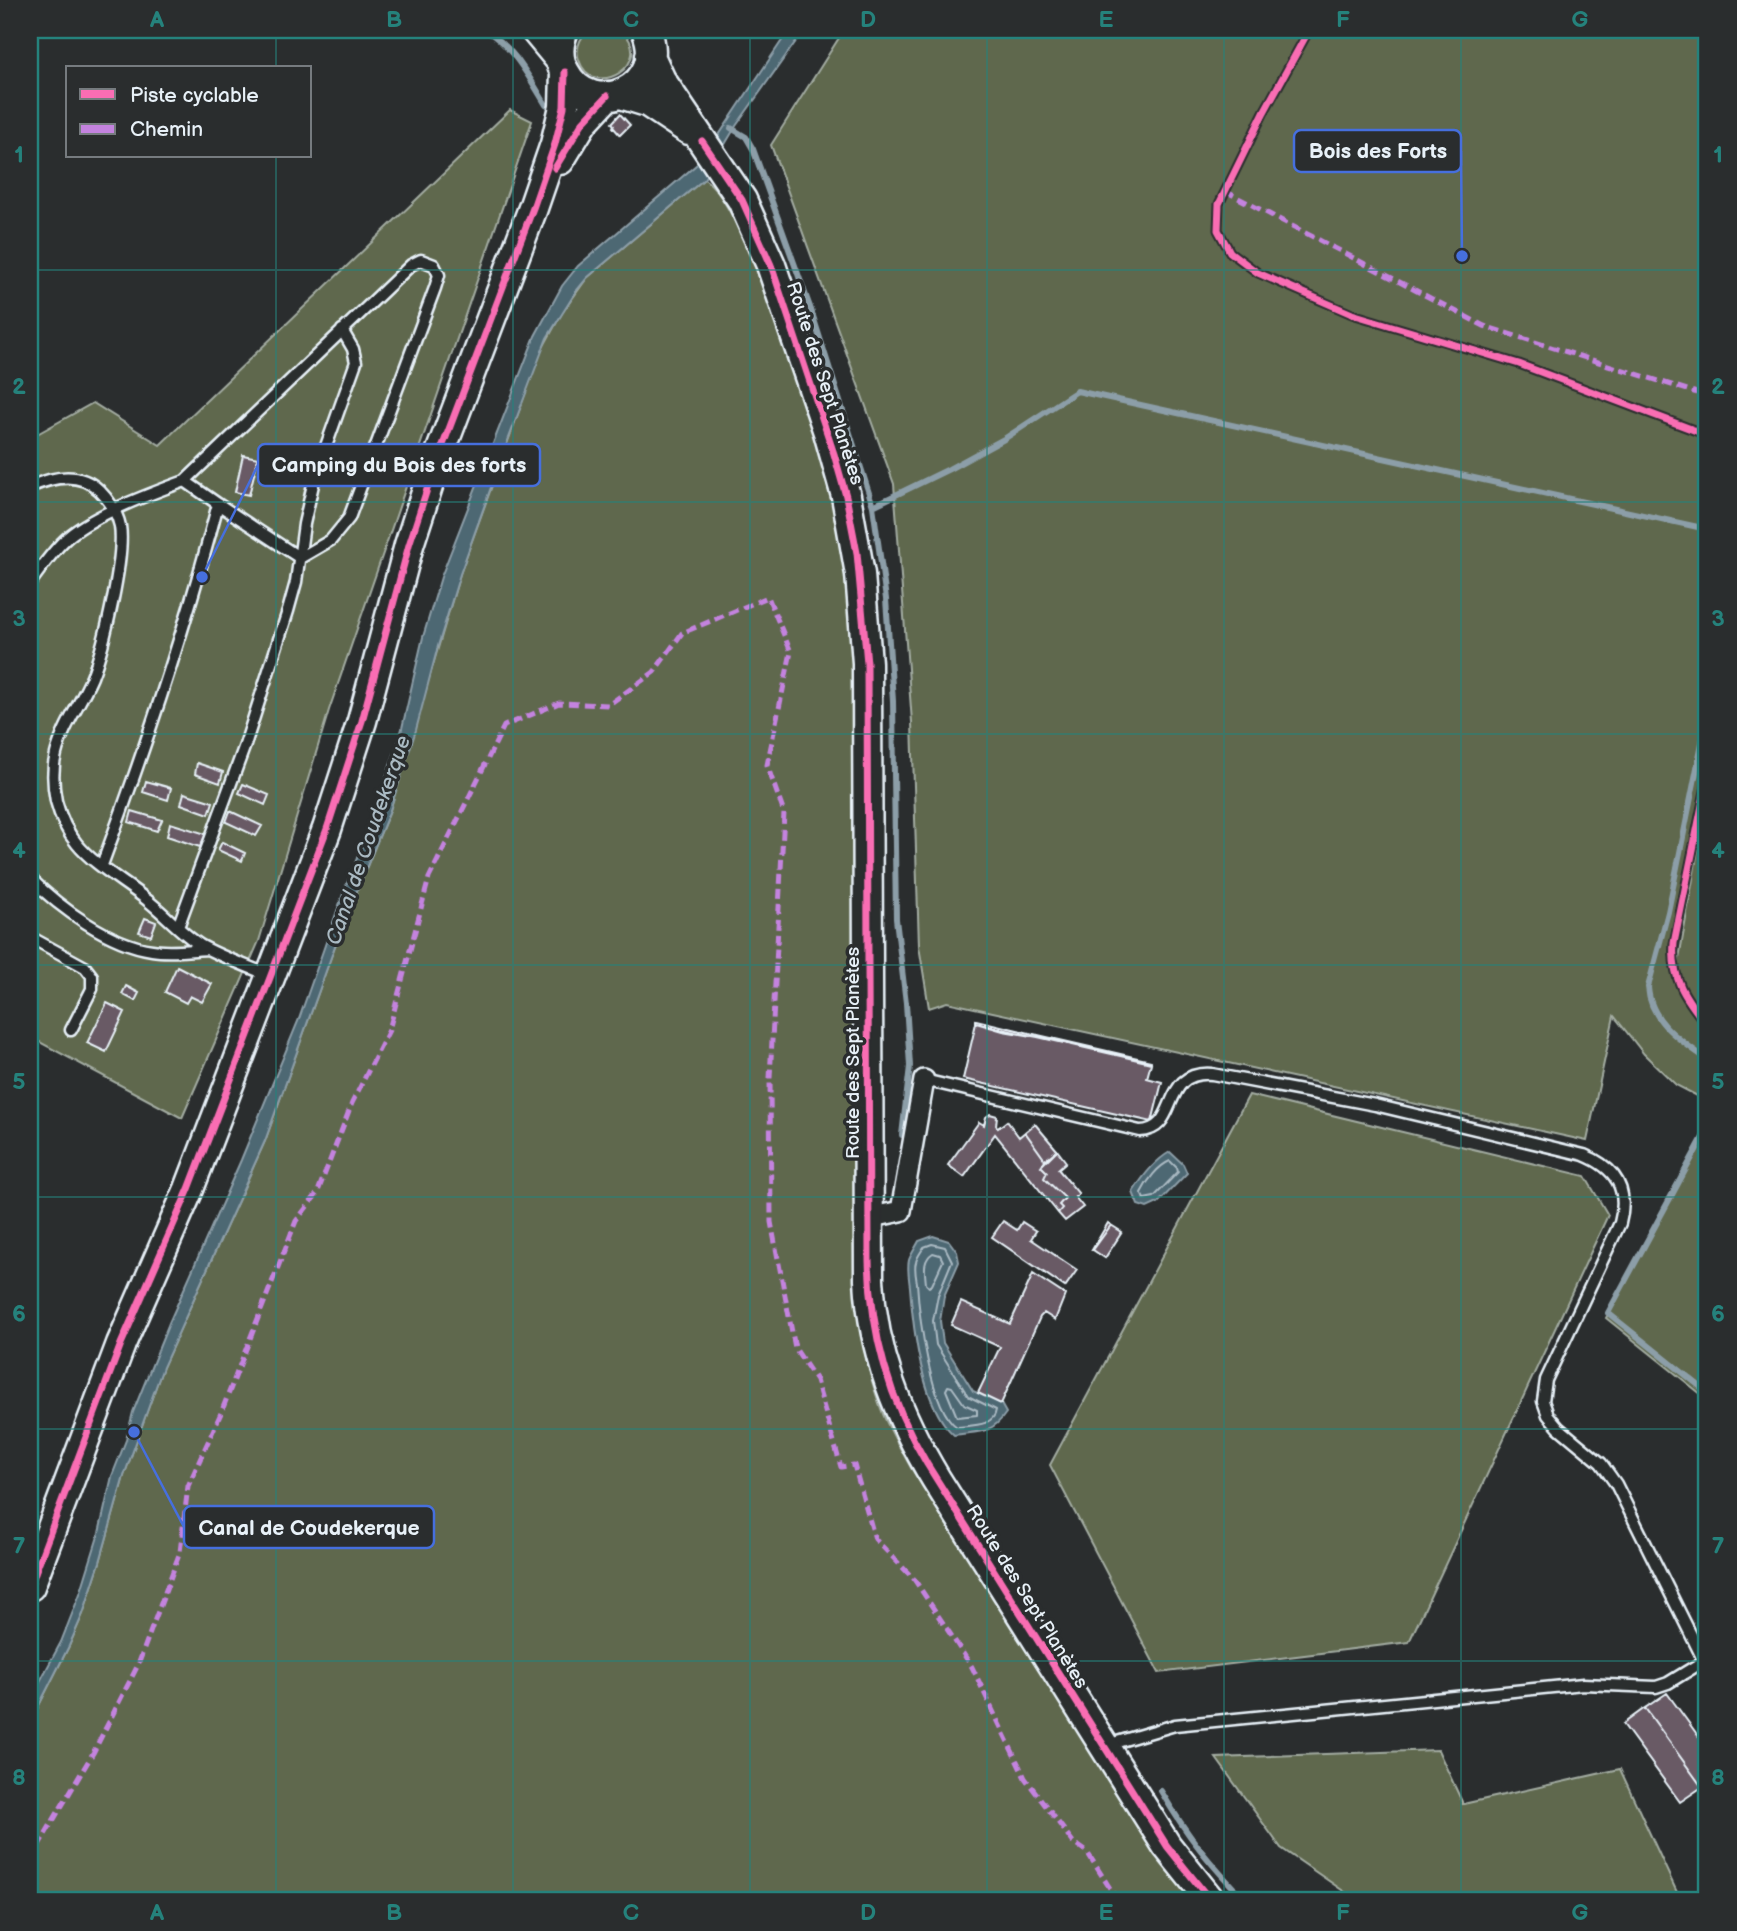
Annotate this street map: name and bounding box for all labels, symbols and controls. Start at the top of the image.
text: A [149,6,165,34]
text: B [386,6,402,34]
text: C [623,6,639,34]
text: D [860,6,876,34]
text: E [1099,6,1114,34]
text: F [1336,6,1350,34]
text: G [1572,6,1589,34]
legend [66,66,312,158]
text: Piste cyclable [130,83,259,108]
text: Chemin [130,117,203,142]
callout: Bois des Forts [1294,130,1461,172]
text: Bois des Forts [1309,139,1447,164]
text: 1 [14,141,24,169]
text: 1 [1713,141,1723,169]
street label: Route des Sept Planètes [781,279,868,488]
text: 2 [12,373,26,401]
text: 2 [1711,373,1725,401]
callout: Camping du Bois des forts [258,444,540,486]
text: Camping du Bois des forts [272,453,526,478]
text: 3 [12,605,26,633]
text: 3 [1711,605,1725,633]
water label: Canal de Coudekerque [321,732,416,948]
text: 4 [12,837,26,865]
text: 4 [1711,837,1725,865]
street label: Route des Sept Planètes [842,947,865,1159]
text: 5 [12,1068,26,1096]
text: 5 [1711,1068,1725,1096]
text: 6 [12,1300,26,1328]
text: 6 [1711,1300,1725,1328]
street label: Route des Sept Planètes [961,1501,1093,1693]
callout: Canal de Coudekerque [184,1506,434,1548]
text: Canal de Coudekerque [198,1516,420,1541]
text: 7 [13,1532,26,1560]
text: 7 [1712,1532,1725,1560]
text: 8 [12,1764,26,1792]
text: 8 [1711,1764,1725,1792]
text: A [149,1899,165,1927]
text: B [386,1899,402,1927]
text: C [623,1899,639,1927]
text: D [860,1899,876,1927]
text: E [1099,1899,1114,1927]
text: F [1336,1899,1350,1927]
text: G [1572,1899,1589,1927]

